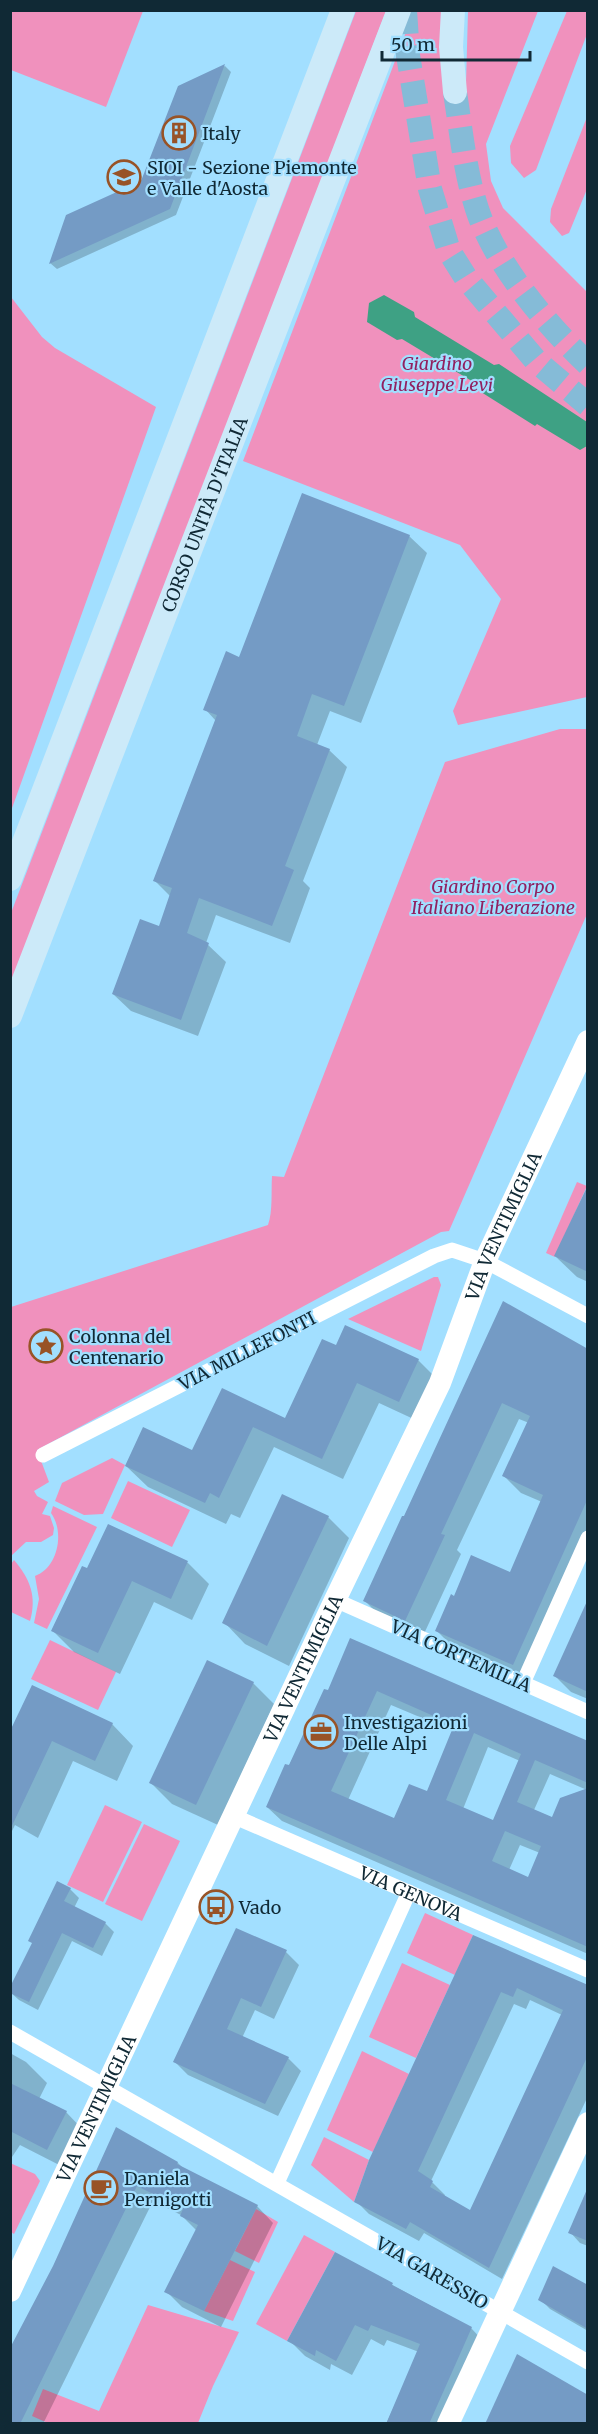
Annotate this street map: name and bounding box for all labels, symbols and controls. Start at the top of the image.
scale bar [382,24,530,62]
text: 50 m [391,33,435,56]
building icon: Italy [161,115,197,151]
place label: Italy [202,122,241,145]
place label: SIOI - Sezione Piemonte e Valle d'Aosta [147,156,357,200]
school or university icon: SIOI - Sezione Piemonte e Valle d'Aosta [106,159,142,195]
park label: Giardino Giuseppe Levi [381,352,493,396]
street label: CORSO UNITÀ D'ITALIA [156,413,252,615]
park label: Giardino Corpo Italiano Liberazione [411,875,575,919]
street label: VIA VENTIMIGLIA [460,1147,546,1305]
street label: VIA MILLEFONTI [174,1306,320,1396]
place label: Colonna del Centenario [69,1325,171,1369]
place icon: Colonna del Centenario [28,1328,64,1364]
street label: VIA VENTIMIGLIA [258,1590,348,1747]
street label: VIA CORTEMILIA [386,1614,535,1697]
place label: Investigazioni Delle Alpi [344,1711,468,1755]
office icon: Investigazioni Delle Alpi [303,1714,339,1750]
street label: VIA GENOVA [355,1860,466,1926]
bus stop icon: Vado [198,1889,234,1925]
place label: Vado [238,1896,281,1919]
street label: VIA VENTIMIGLIA [51,2030,141,2187]
place label: Daniela Pernigotti [124,2167,212,2211]
cafe icon: Daniela Pernigotti [83,2170,119,2206]
street label: VIA GARESSIO [371,2231,492,2314]

